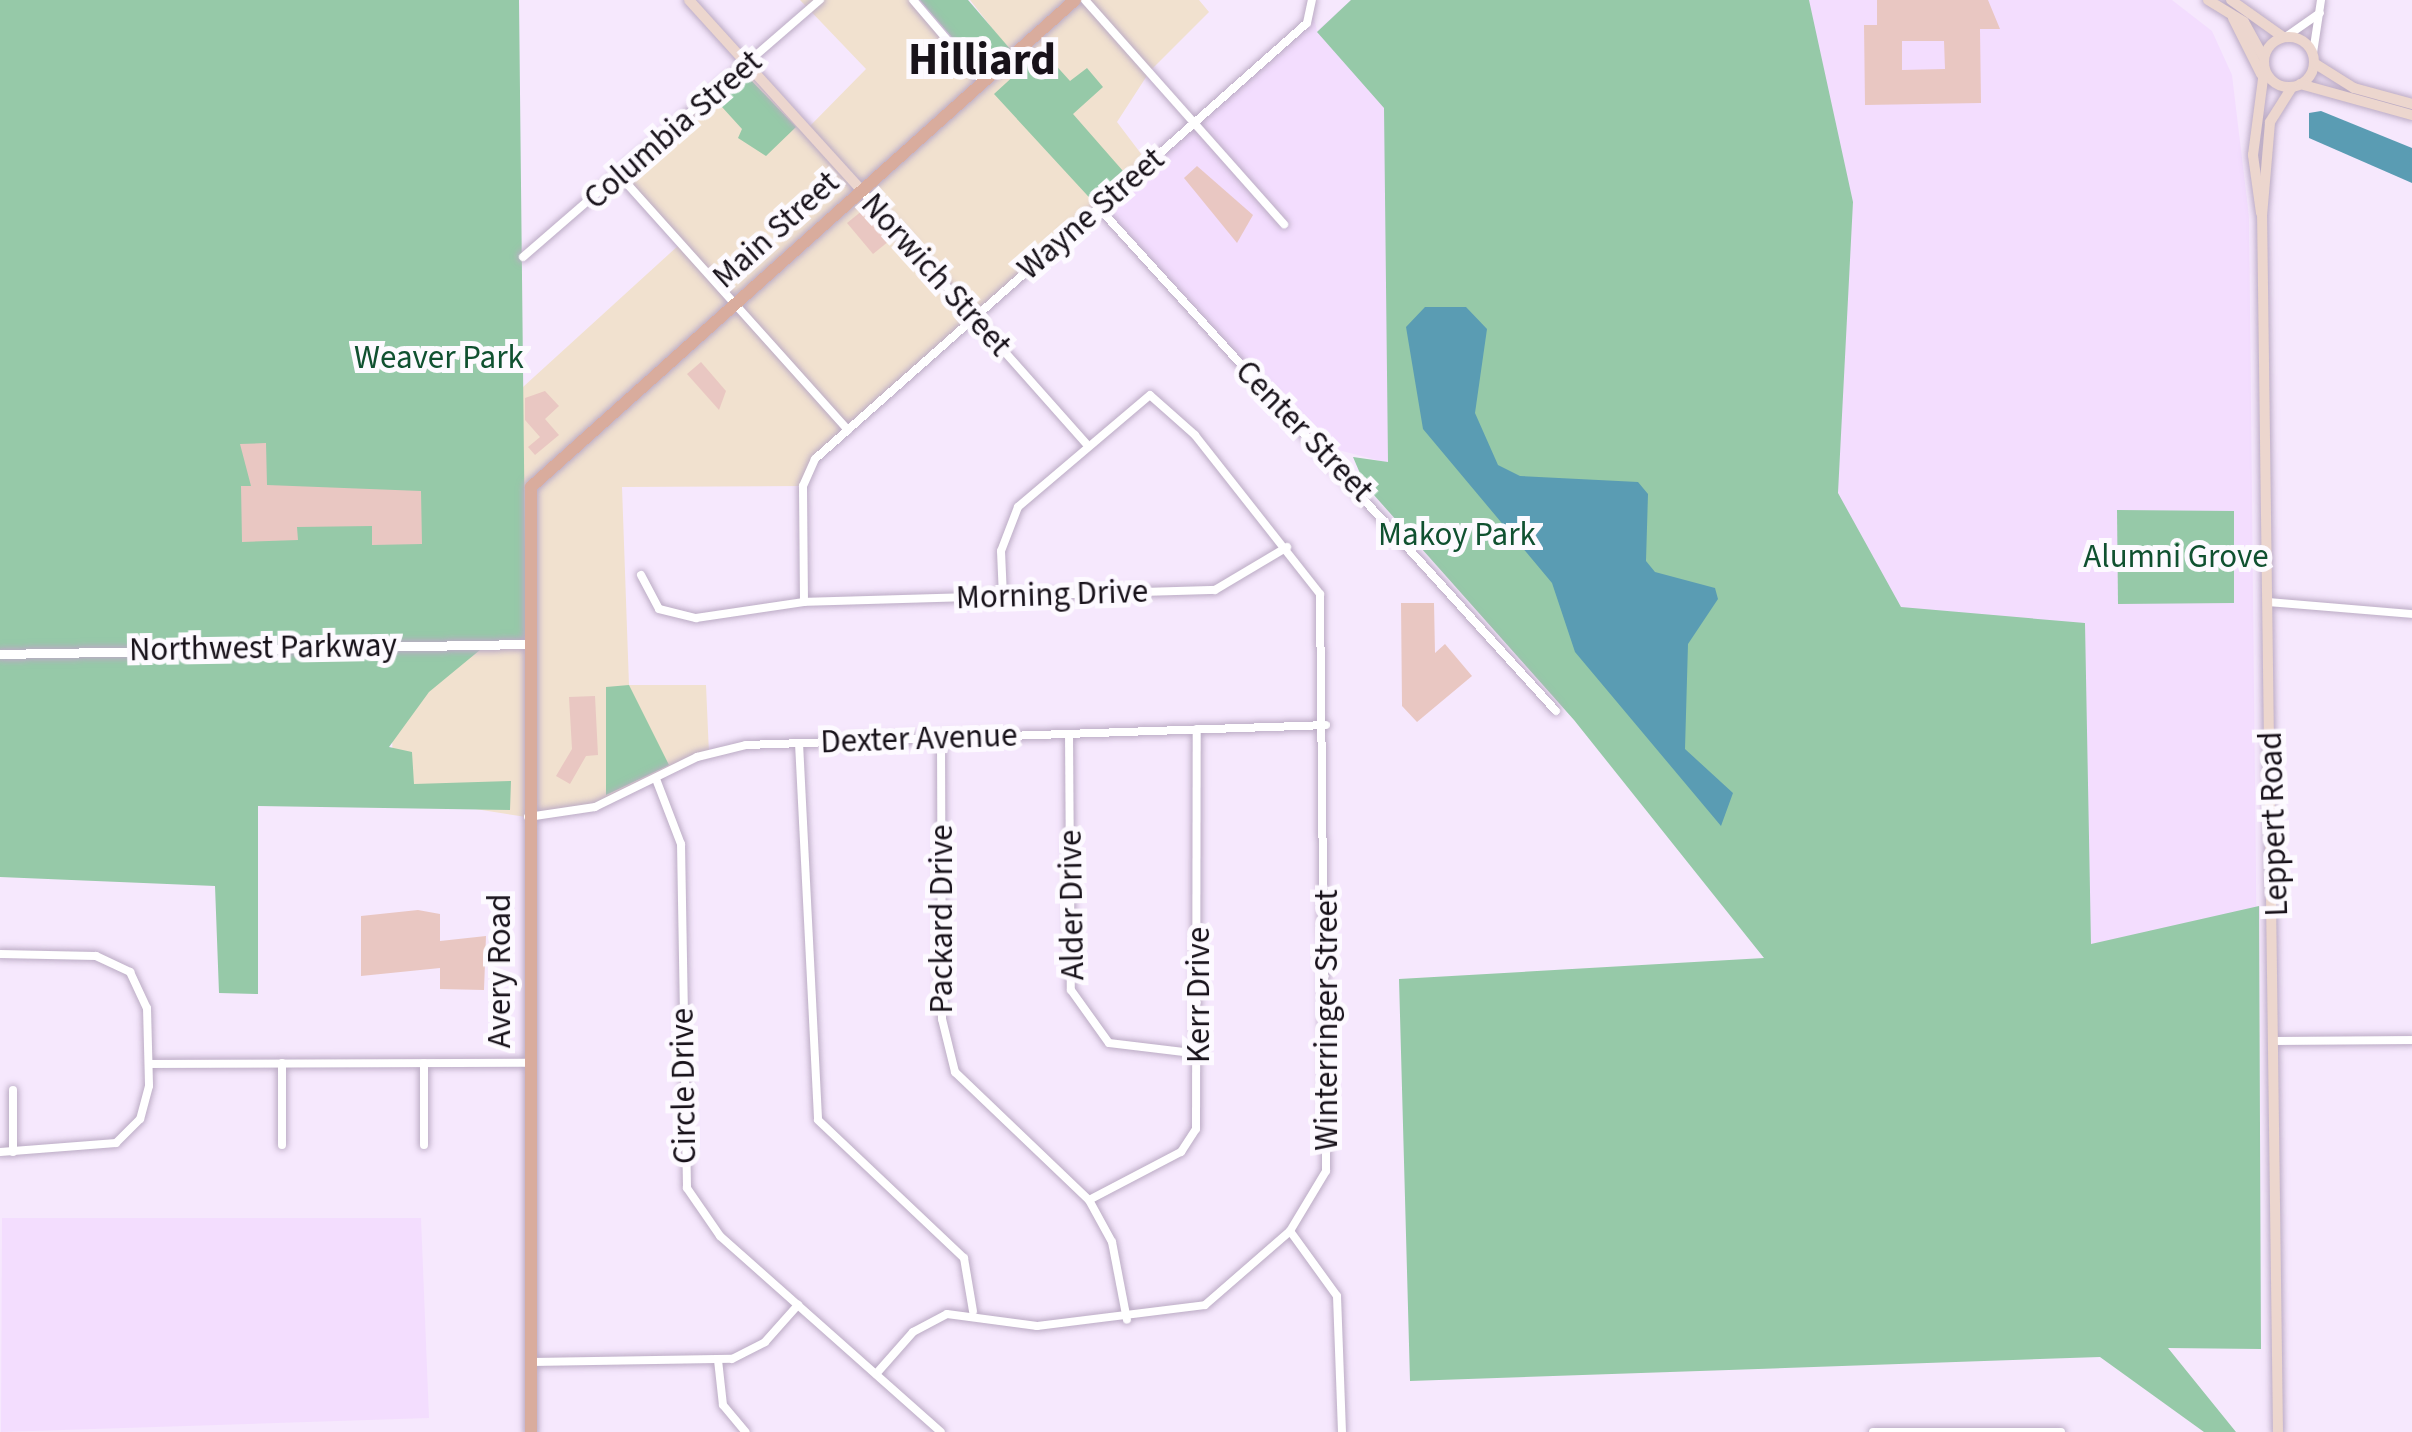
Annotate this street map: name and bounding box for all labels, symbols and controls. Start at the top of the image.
district label: Hilliard [908,34,1056,88]
street label: Columbia Street [576,42,770,218]
street label: Wayne Street [1010,140,1172,288]
street label: Main Street [705,163,847,297]
street label: Norwich Street [853,185,1019,365]
park label: Weaver Park [354,338,524,378]
street label: Center Street [1227,352,1381,510]
park label: Makoy Park [1378,515,1536,555]
park label: Alumni Grove [2083,537,2269,577]
street label: Morning Drive [955,572,1149,618]
street label: Northwest Parkway [129,626,397,670]
street label: Dexter Avenue [820,716,1018,762]
street label: Leppert Road [2251,731,2297,917]
street label: Packard Drive [922,824,962,1014]
street label: Alder Drive [1051,829,1093,981]
street label: Winterringer Street [1307,889,1347,1151]
street label: Avery Road [480,894,520,1048]
street label: Kerr Drive [1179,927,1219,1063]
street label: Circle Drive [663,1008,705,1164]

